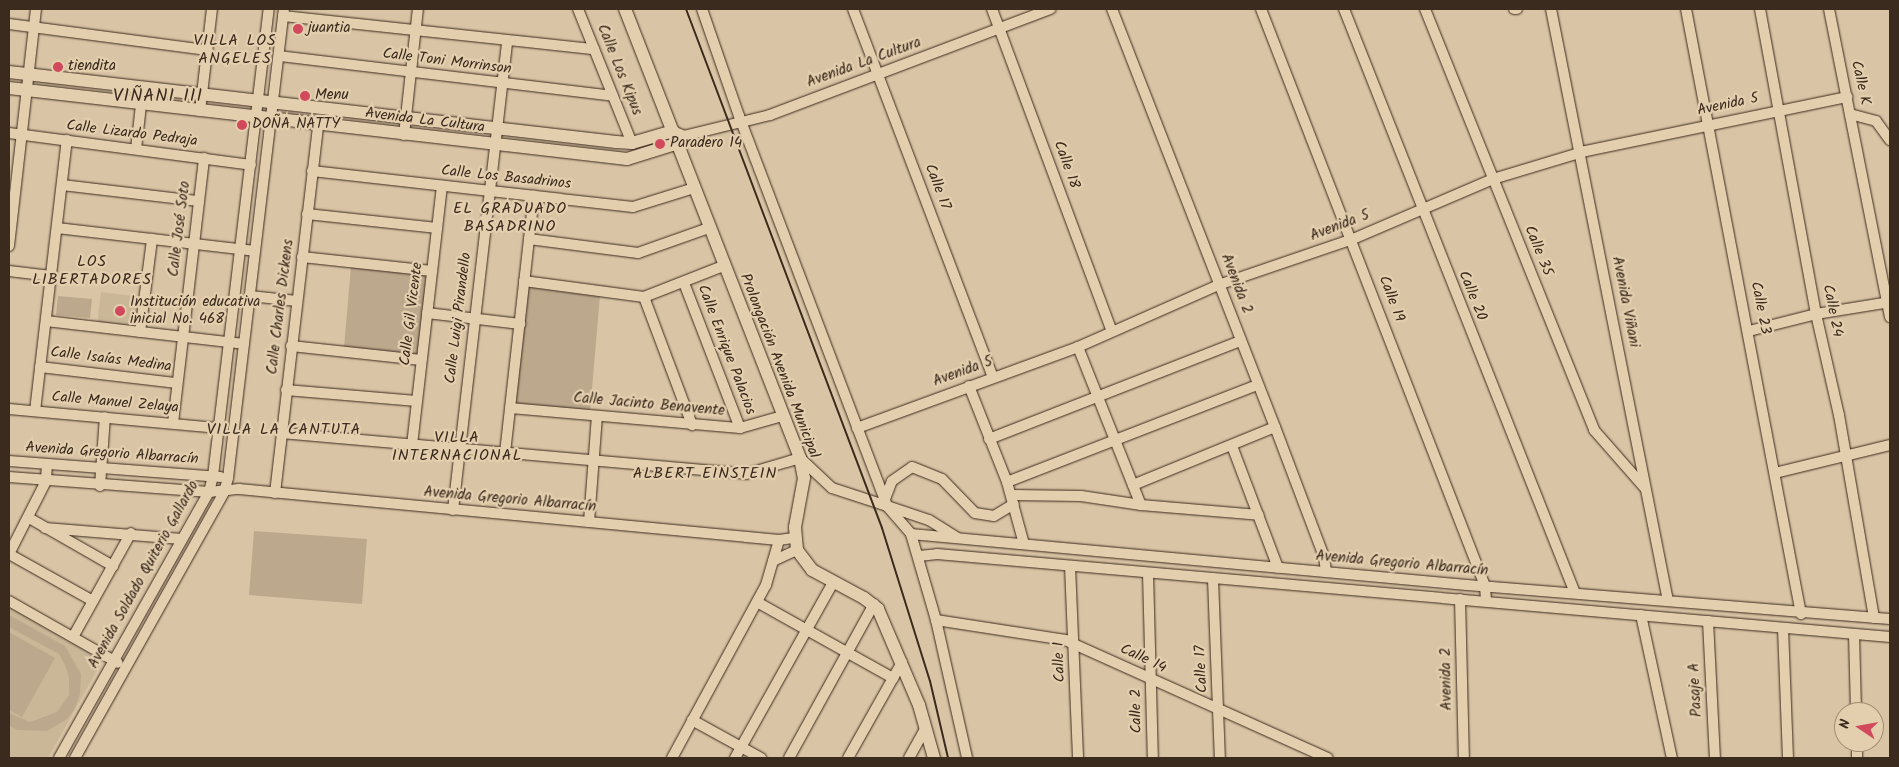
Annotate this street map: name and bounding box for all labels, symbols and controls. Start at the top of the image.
place label: juantia [308,20,350,38]
street label: Calle Los Kipus [593,22,645,118]
marker: juantia [292,23,304,35]
district label: VILLA LOS ANGELES [192,31,278,69]
street label: Avenida La Cultura [804,34,924,92]
street label: Calle Toni Morrinson [381,45,513,79]
place label: tiendita [68,58,116,76]
street label: Calle K [1846,59,1874,107]
marker: tiendita [52,61,64,73]
district label: VIÑANI III [112,86,204,108]
place label: Menu [315,87,349,105]
marker: Menu [299,90,311,102]
street label: Avenida 5 [1696,90,1760,120]
street label: Avenida La Cultura [364,105,486,137]
place label: DOÑA NATTY [252,116,340,134]
street label: Calle Lizardo Pedraja [65,117,199,151]
marker: DOÑA NATTY [236,119,248,131]
place label: Paradero 14 [670,135,742,153]
marker: Paradero 14 [654,138,666,150]
street label: Calle 18 [1049,138,1083,192]
street label: Calle 17 [920,161,954,213]
street label: Calle Los Basadrinos [440,162,572,194]
street label: Calle José Soto [165,180,195,278]
district label: EL GRADUADO BASADRINO [452,199,568,237]
street label: Avenida 5 [1308,206,1372,246]
street label: Calle 35 [1520,223,1556,279]
street label: Calle Charles Dickens [264,238,298,376]
street label: Calle Luigi Pirandello [442,251,476,385]
street label: Avenida 2 [1216,251,1256,317]
district label: LOS LIBERTADORES [30,252,154,290]
street label: Avenida Viñani [1607,255,1643,349]
street label: Calle Gil Vicente [397,261,427,367]
street label: Calle 20 [1454,268,1490,324]
street label: Prolongación Avenida Municipal [735,271,823,461]
street label: Calle 19 [1374,273,1408,325]
street label: Calle 23 [1746,280,1774,336]
street label: Calle Enrique Palacios [693,282,759,418]
street label: Calle 24 [1818,283,1846,339]
place label: Institución educativa inicial No. 468 [130,293,260,328]
marker: Institución educativa inicial No. 468 [114,305,126,317]
street label: Calle Isaías Medina [49,344,173,376]
street label: Avenida 5 [931,353,995,391]
street label: Calle Manuel Zelaya [51,388,179,418]
street label: Calle Jacinto Benavente [572,389,726,421]
district label: VILLA LA CANTUTA [205,420,363,440]
district label: VILLA INTERNACIONAL [390,428,524,466]
street label: Avenida Gregorio Albarracín [25,439,199,469]
district label: ALBERT EINSTEIN [631,464,779,484]
street label: Avenida Soldado Quiterio Gallardo [85,478,203,672]
street label: Avenida Gregorio Albarracín [423,483,597,517]
street label: Avenida Gregorio Albarracín [1315,547,1489,581]
street label: Calle 14 [1117,640,1169,678]
street label: Calle 1 [1050,641,1070,683]
street label: Calle 17 [1192,645,1212,693]
street label: Avenida 2 [1437,647,1457,711]
street label: Pasaje A [1686,662,1706,718]
street label: Calle 2 [1128,688,1146,734]
north arrow [1834,702,1884,752]
text: N [1834,717,1857,731]

